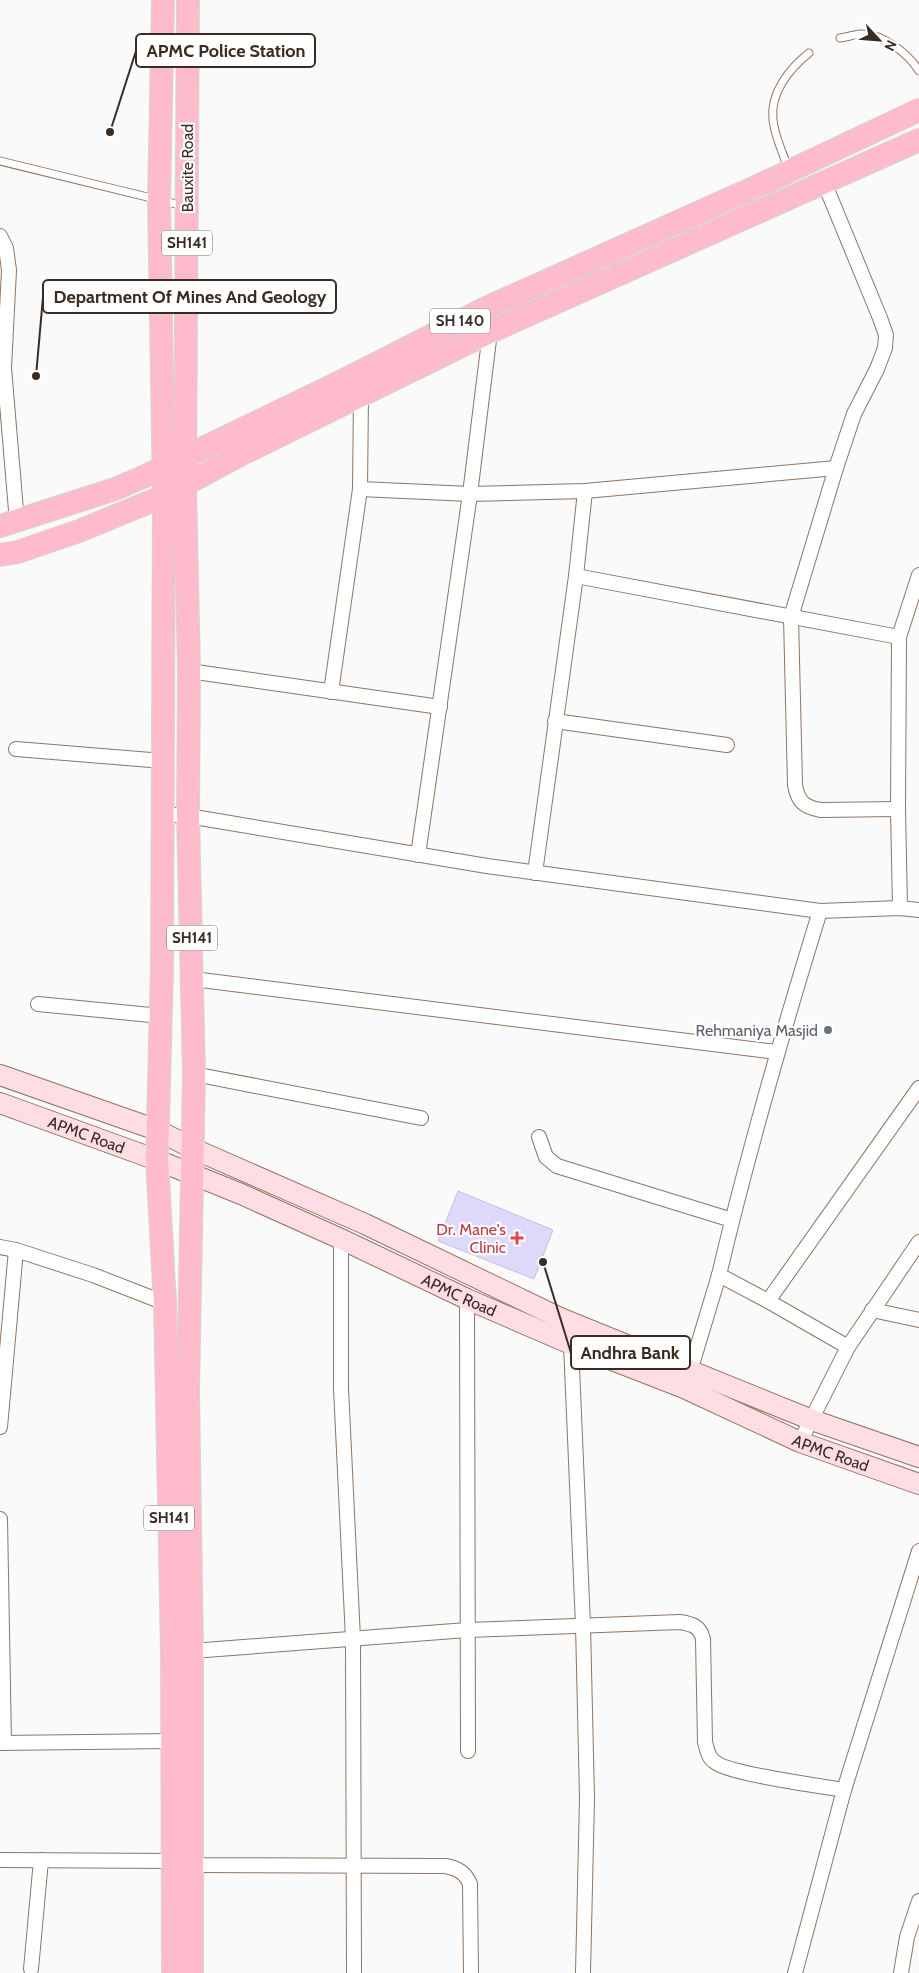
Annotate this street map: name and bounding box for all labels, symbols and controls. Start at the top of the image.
north arrow [854,15,904,65]
callout: APMC Police Station [136,34,315,67]
text: N [880,37,901,54]
text: APMC Police Station [147,40,305,62]
street label: Bauxite Road [178,124,197,212]
road number: SH141 [162,230,212,256]
callout: Department Of Mines And Geology [43,280,336,313]
text: Department Of Mines And Geology [54,286,327,308]
road number: SH 140 [430,308,490,334]
road number: SH141 [167,926,217,950]
place label: Rehmaniya Masjid [696,1021,818,1040]
marker: Rehmaniya Masjid [822,1024,834,1036]
street label: APMC Road [46,1112,127,1157]
place label: Dr. Mane's Clinic [436,1220,506,1257]
marker: Dr. Mane's Clinic [510,1231,524,1245]
street label: APMC Road [419,1269,499,1320]
callout: Andhra Bank [571,1336,690,1369]
text: Andhra Bank [580,1342,680,1364]
street label: APMC Road [789,1430,872,1475]
road number: SH141 [144,1506,194,1530]

